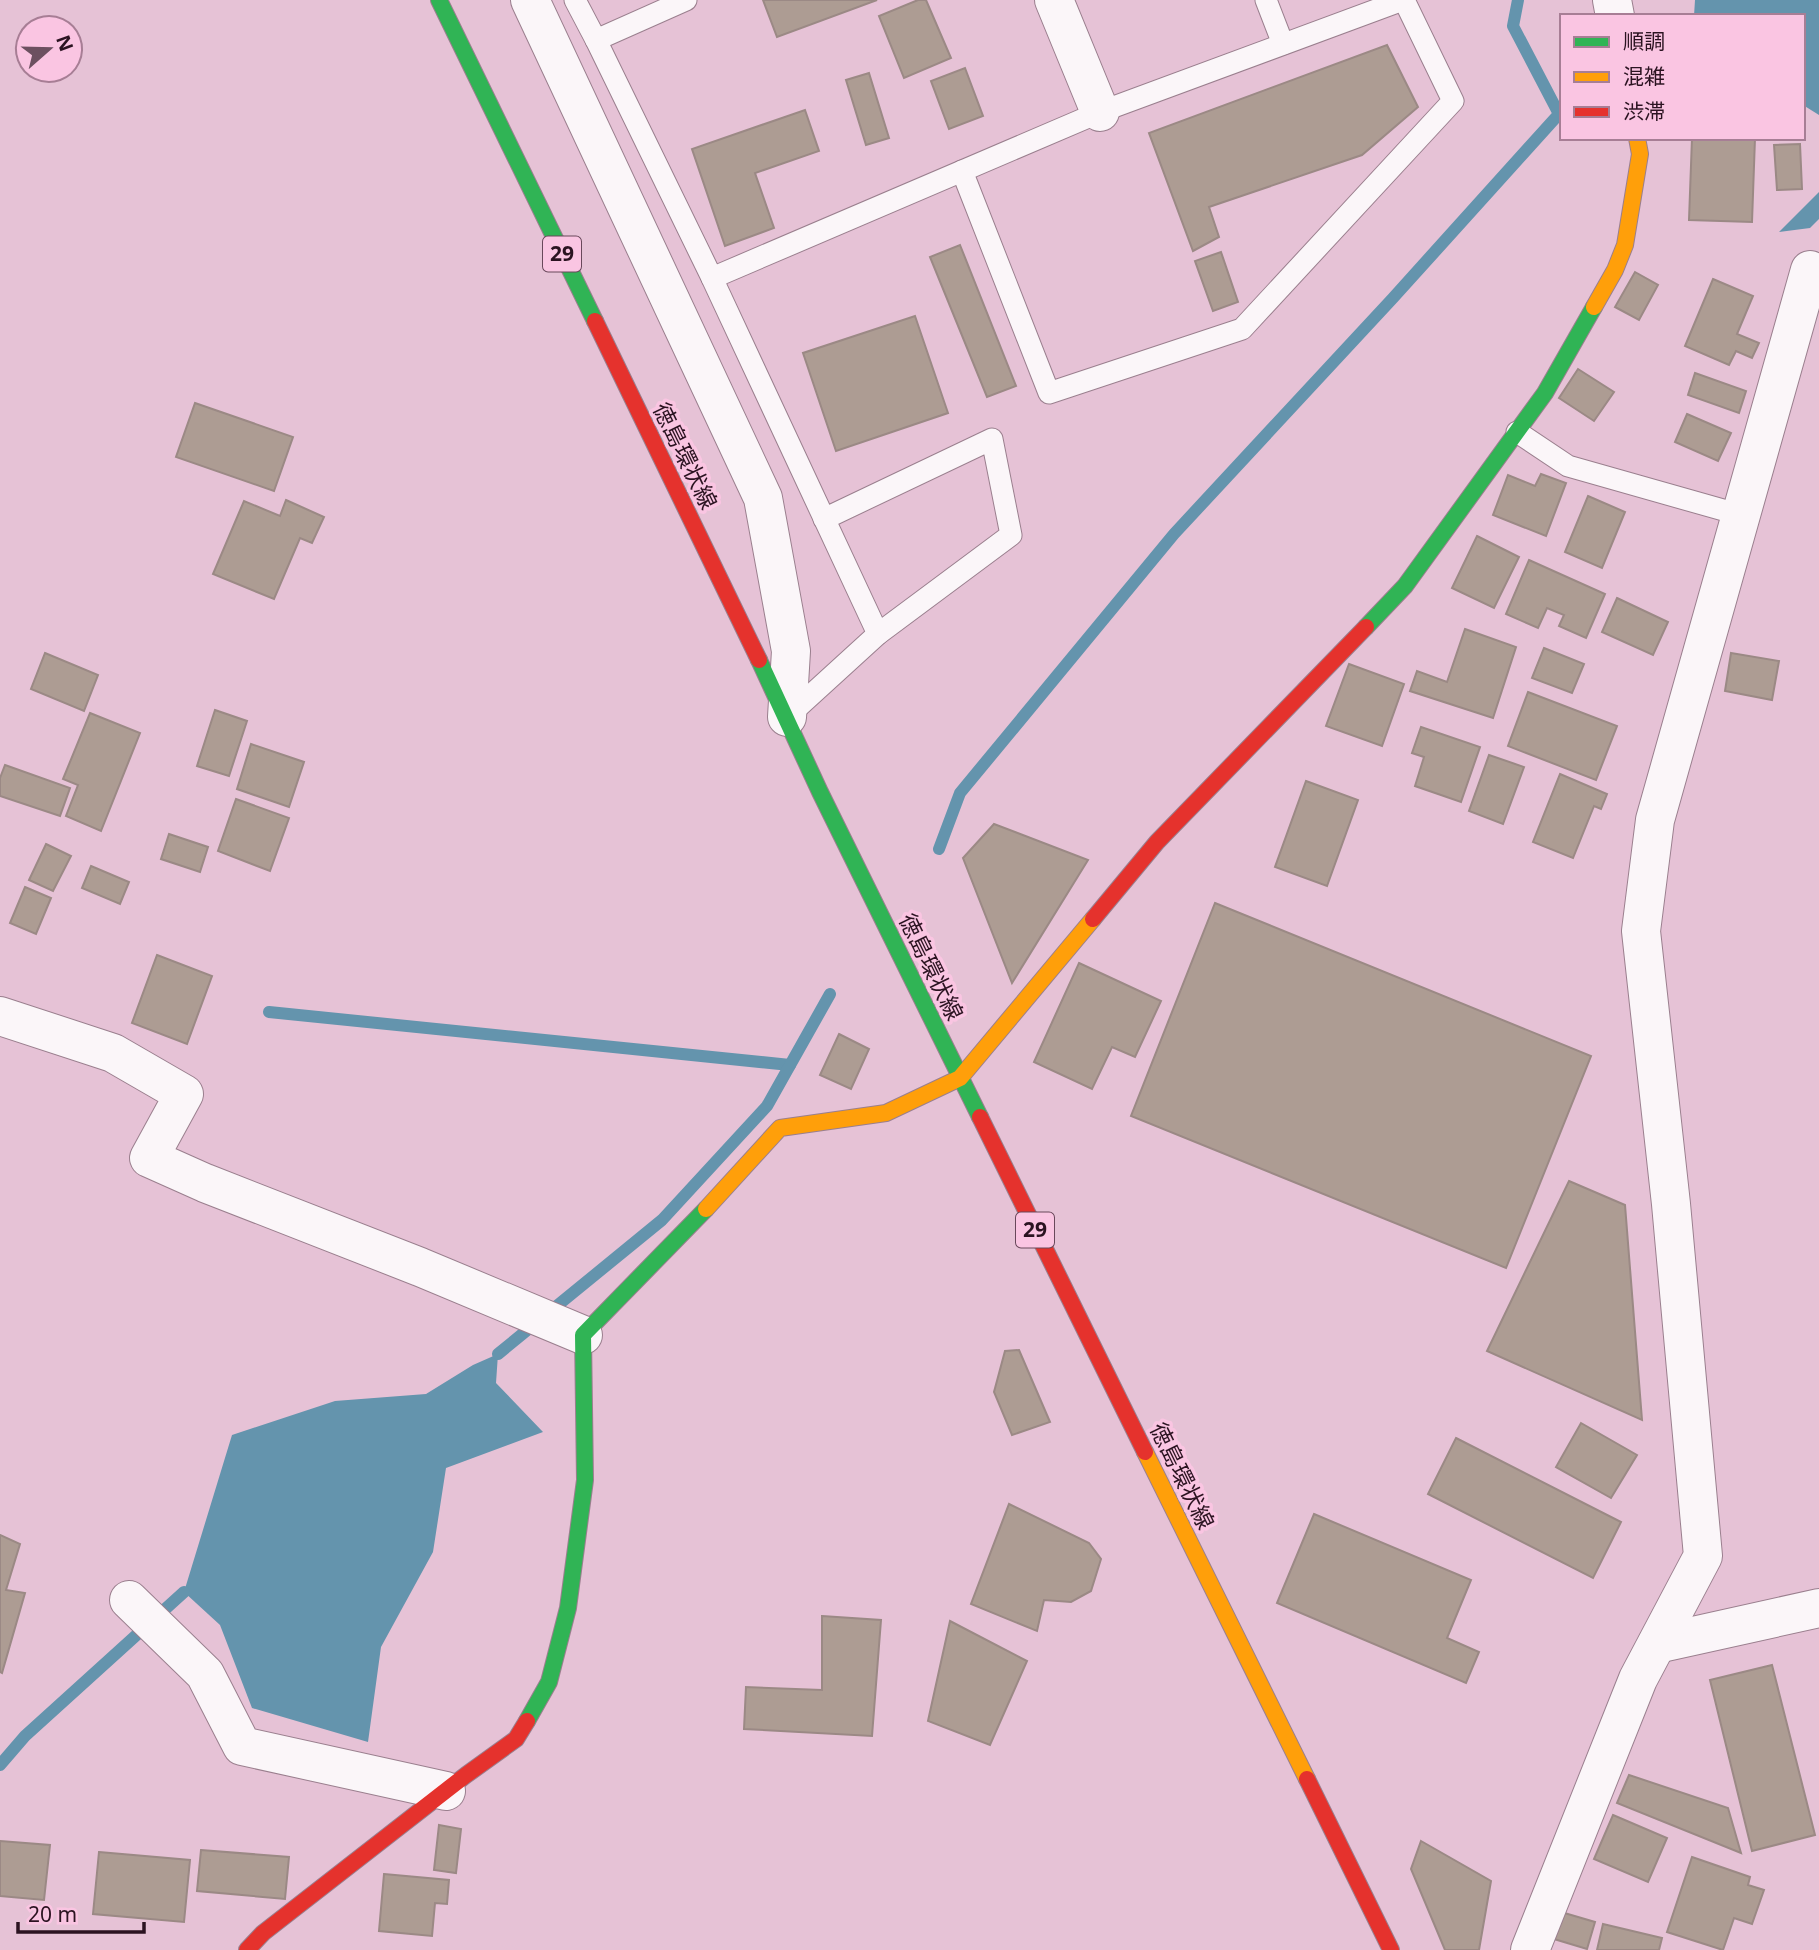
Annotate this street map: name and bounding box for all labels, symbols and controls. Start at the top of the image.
north arrow [14,14,84,84]
legend [1560,14,1805,140]
text: 順調 [1623,27,1665,55]
text: N [50,31,80,55]
text: 混雑 [1623,62,1665,90]
text: 渋滞 [1623,97,1665,125]
road number: 29 [543,236,581,272]
street label: 徳島環状線 [646,397,725,514]
street label: 徳島環状線 [892,908,971,1025]
road number: 29 [1016,1212,1054,1248]
street label: 徳島環状線 [1143,1417,1222,1534]
scale bar [18,1890,144,1934]
text: 20 m [28,1900,77,1928]

